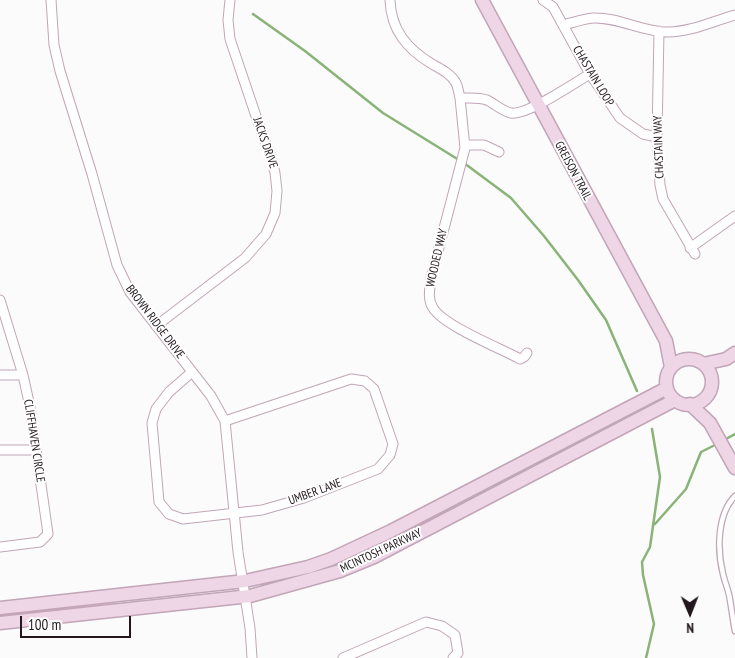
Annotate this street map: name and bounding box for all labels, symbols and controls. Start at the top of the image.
street label: CHASTAIN LOOP [569,43,617,109]
street label: CHASTAIN WAY [651,115,667,179]
street label: JACKS DRIVE [250,116,280,170]
street label: GREISON TRAIL [551,139,595,203]
street label: WOODED WAY [423,227,451,289]
street label: BROWN RIDGE DRIVE [123,282,187,362]
street label: CLIFFHAVEN CIRCLE [20,398,48,484]
street label: UMBER LANE [287,476,343,508]
street label: MCINTOSH PARKWAY [338,526,424,576]
north arrow [665,588,715,638]
scale bar [22,606,134,638]
text: 100 m [28,615,61,634]
text: N [686,619,694,637]

